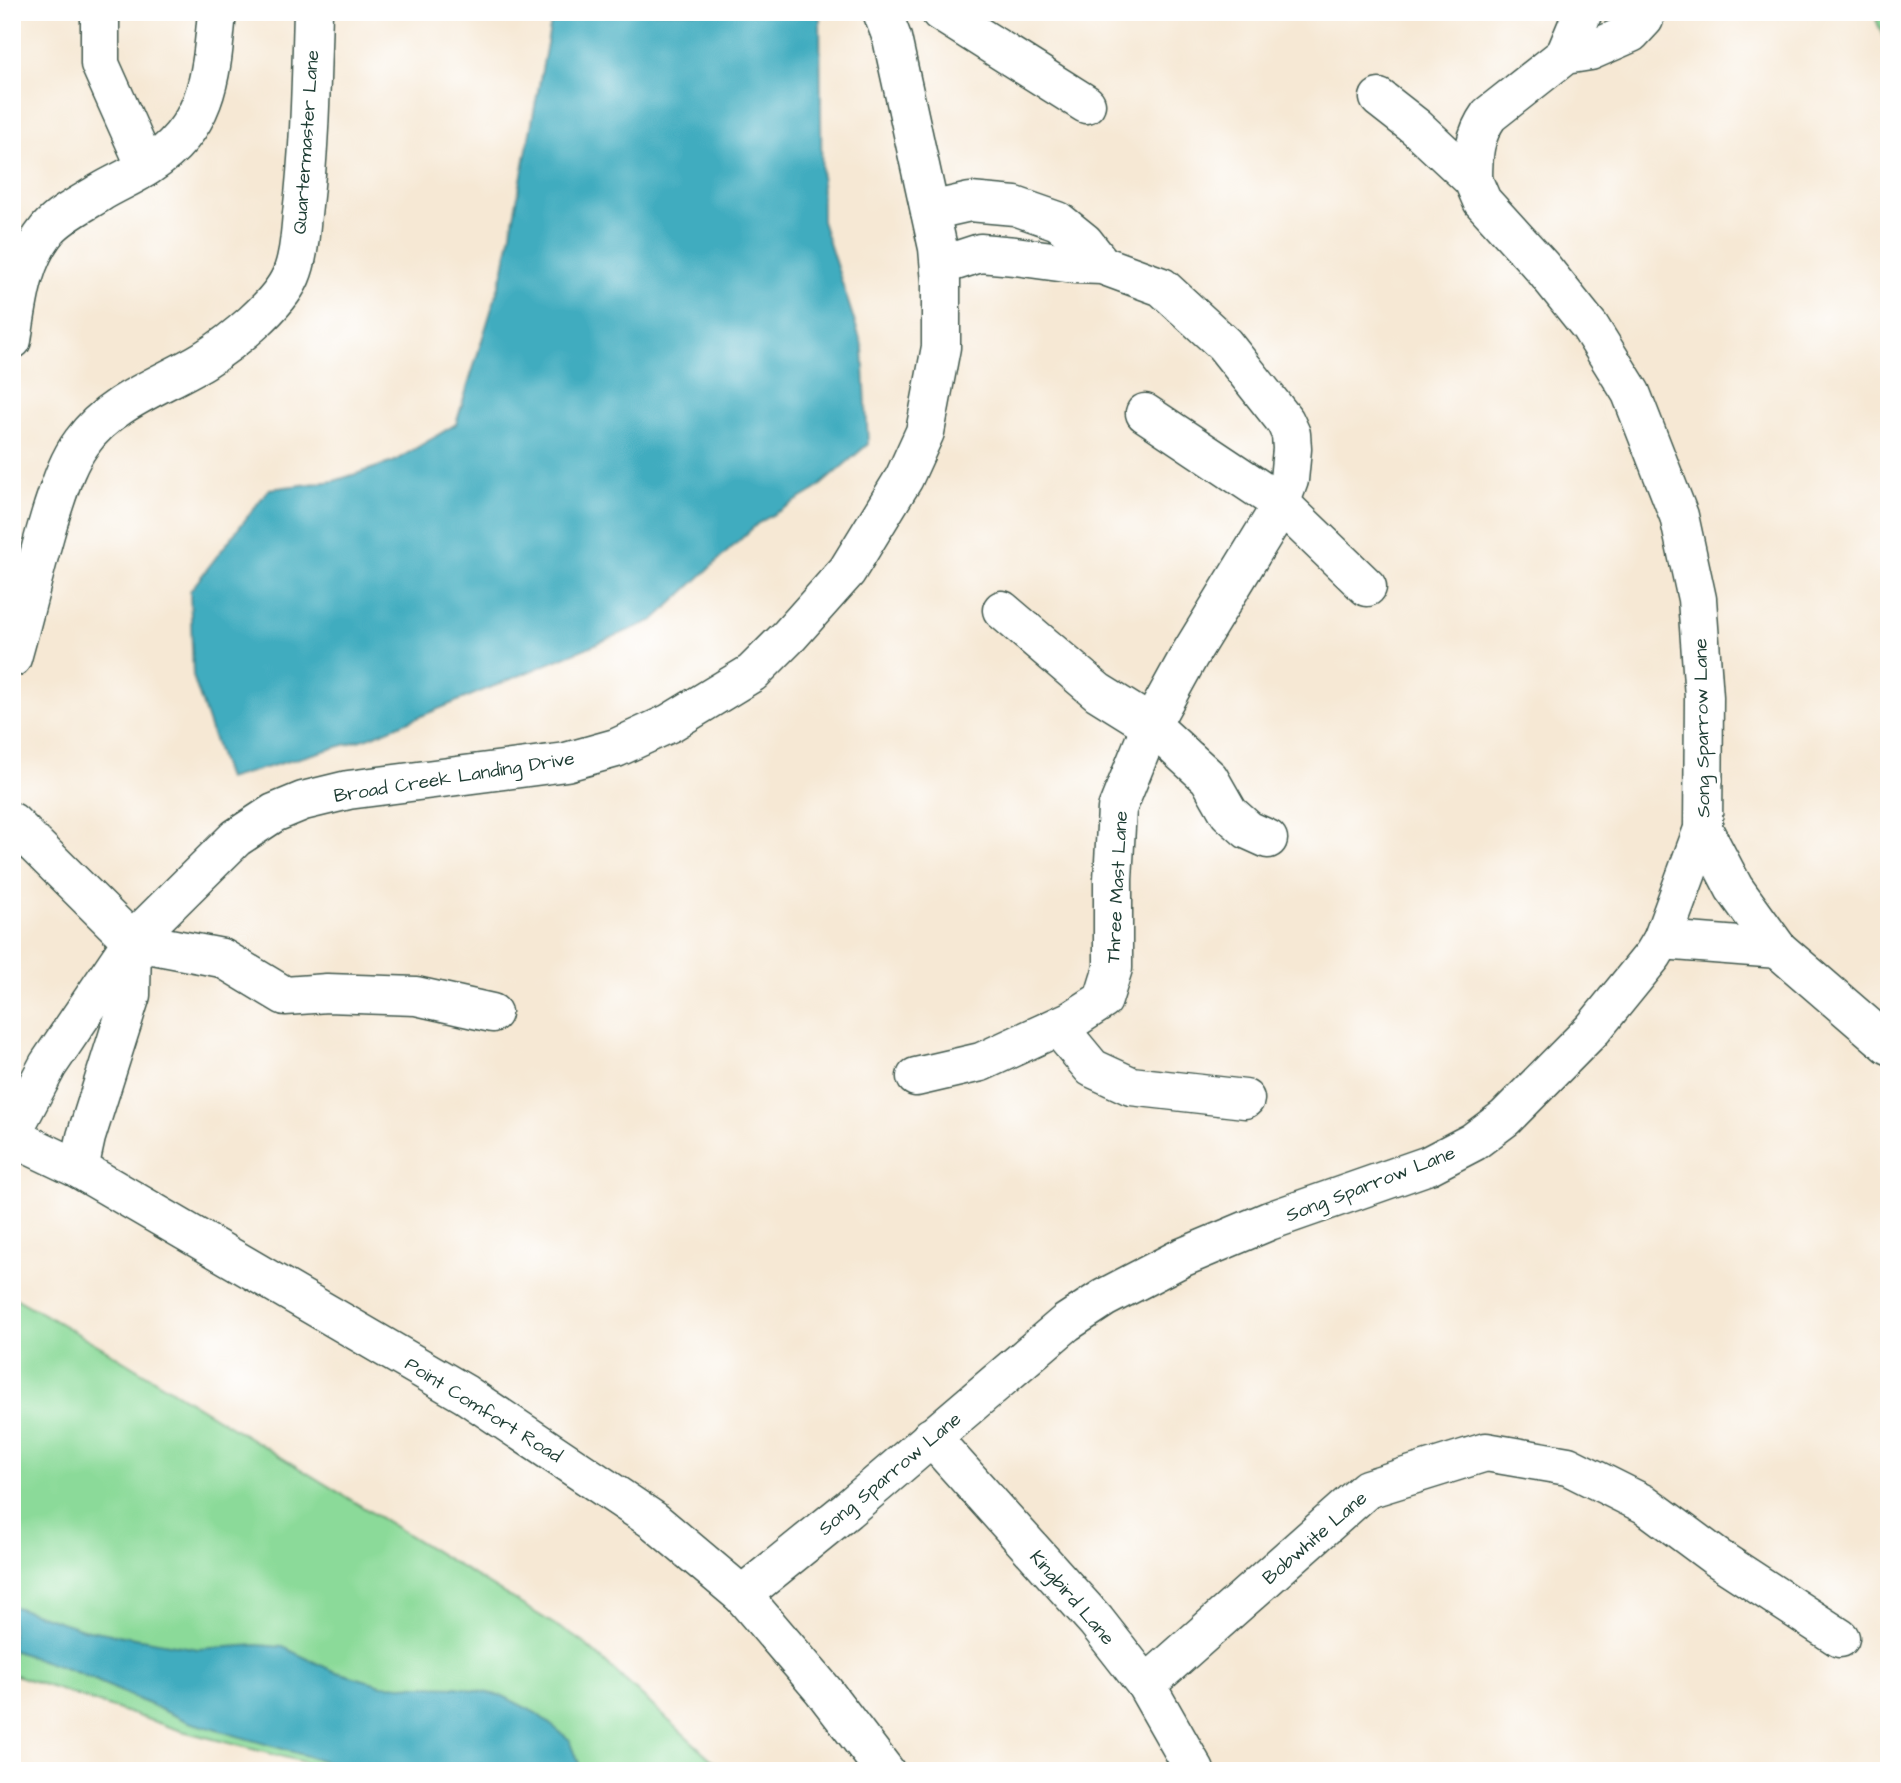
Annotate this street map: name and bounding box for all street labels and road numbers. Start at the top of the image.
street label: Quartermaster Lane [287,49,326,235]
street label: Song Sparrow Lane [1687,638,1719,818]
street label: Broad Creek Landing Drive [332,745,577,811]
street label: Three Mast Lane [1100,810,1135,964]
street label: Song Sparrow Lane [1282,1140,1460,1230]
street label: Point Comfort Road [399,1351,567,1470]
street label: Song Sparrow Lane [813,1406,968,1543]
street label: Bobwhite Lane [1257,1485,1373,1591]
street label: Kingbird Lane [1022,1545,1121,1652]

